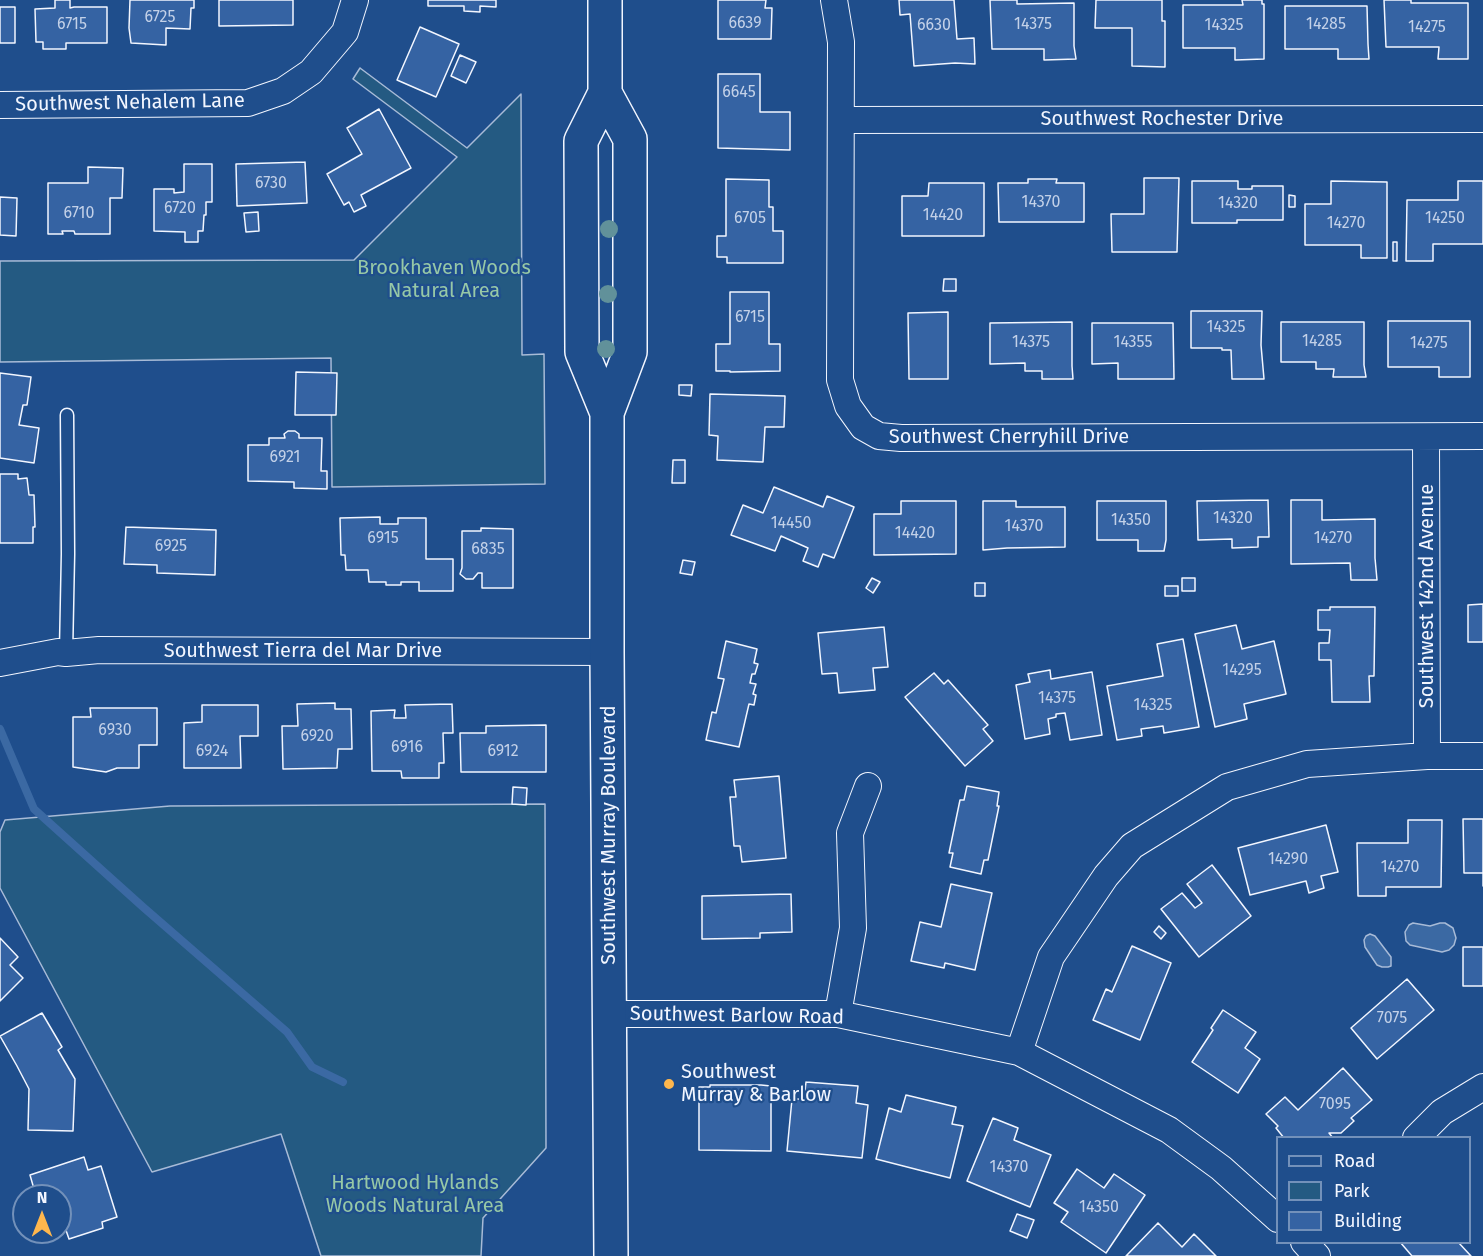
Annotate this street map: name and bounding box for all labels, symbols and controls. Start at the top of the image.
house number: 6725 [145,8,175,28]
house number: 6639 [728,14,762,34]
house number: 6715 [57,15,87,35]
house number: 14375 [1014,15,1052,35]
house number: 14285 [1306,15,1346,35]
house number: 6630 [917,16,951,36]
house number: 14325 [1205,16,1243,36]
house number: 14275 [1408,18,1446,38]
house number: 6645 [722,83,756,103]
street label: Southwest Nehalem Lane [15,89,245,117]
street label: Southwest Rochester Drive [1041,107,1283,131]
house number: 6730 [255,174,287,194]
house number: 14370 [1022,193,1060,213]
house number: 14320 [1218,194,1258,214]
house number: 6720 [164,199,196,219]
house number: 6710 [64,204,94,224]
house number: 14420 [923,206,963,226]
house number: 6705 [734,209,766,229]
house number: 14250 [1425,209,1465,229]
house number: 14270 [1327,214,1365,234]
park label: Brookhaven Woods Natural Area [357,256,531,303]
house number: 6715 [735,308,765,328]
house number: 14325 [1207,318,1245,338]
house number: 14285 [1302,332,1342,352]
house number: 14375 [1012,333,1050,353]
house number: 14355 [1113,333,1153,353]
house number: 14275 [1410,334,1448,354]
street label: Southwest Cherryhill Drive [889,425,1129,449]
house number: 6921 [270,448,300,468]
street label: Southwest 142nd Avenue [1415,484,1439,708]
house number: 14320 [1213,509,1253,529]
house number: 14350 [1111,511,1151,531]
house number: 14450 [771,514,811,534]
house number: 14370 [1005,517,1043,537]
house number: 14420 [895,524,935,544]
house number: 6915 [367,529,399,549]
house number: 14270 [1314,529,1352,549]
house number: 6925 [155,537,187,557]
house number: 6835 [471,540,505,560]
street label: Southwest Tierra del Mar Drive [164,639,442,663]
house number: 14295 [1222,661,1262,681]
house number: 14375 [1038,689,1076,709]
house number: 14325 [1134,696,1172,716]
street label: Southwest Murray Boulevard [597,705,621,965]
house number: 6930 [98,721,132,741]
house number: 6920 [300,727,334,747]
house number: 6916 [391,738,423,758]
house number: 6924 [196,742,228,762]
house number: 6912 [487,742,519,762]
house number: 14290 [1268,850,1308,870]
house number: 14270 [1381,858,1419,878]
street label: Southwest Barlow Road [630,1002,844,1030]
house number: 7075 [1377,1009,1407,1029]
place label: Southwest Murray & Barlow [681,1060,831,1107]
marker: Southwest Murray & Barlow [662,1077,676,1091]
house number: 7095 [1319,1095,1351,1115]
legend [1276,1136,1471,1244]
text: Road [1334,1150,1376,1172]
house number: 14370 [990,1158,1028,1178]
park label: Hartwood Hylands Woods Natural Area [326,1171,504,1218]
text: Park [1334,1180,1369,1202]
north arrow [12,1184,72,1244]
text: N [37,1188,47,1207]
house number: 14350 [1079,1198,1119,1218]
text: Building [1334,1210,1401,1232]

